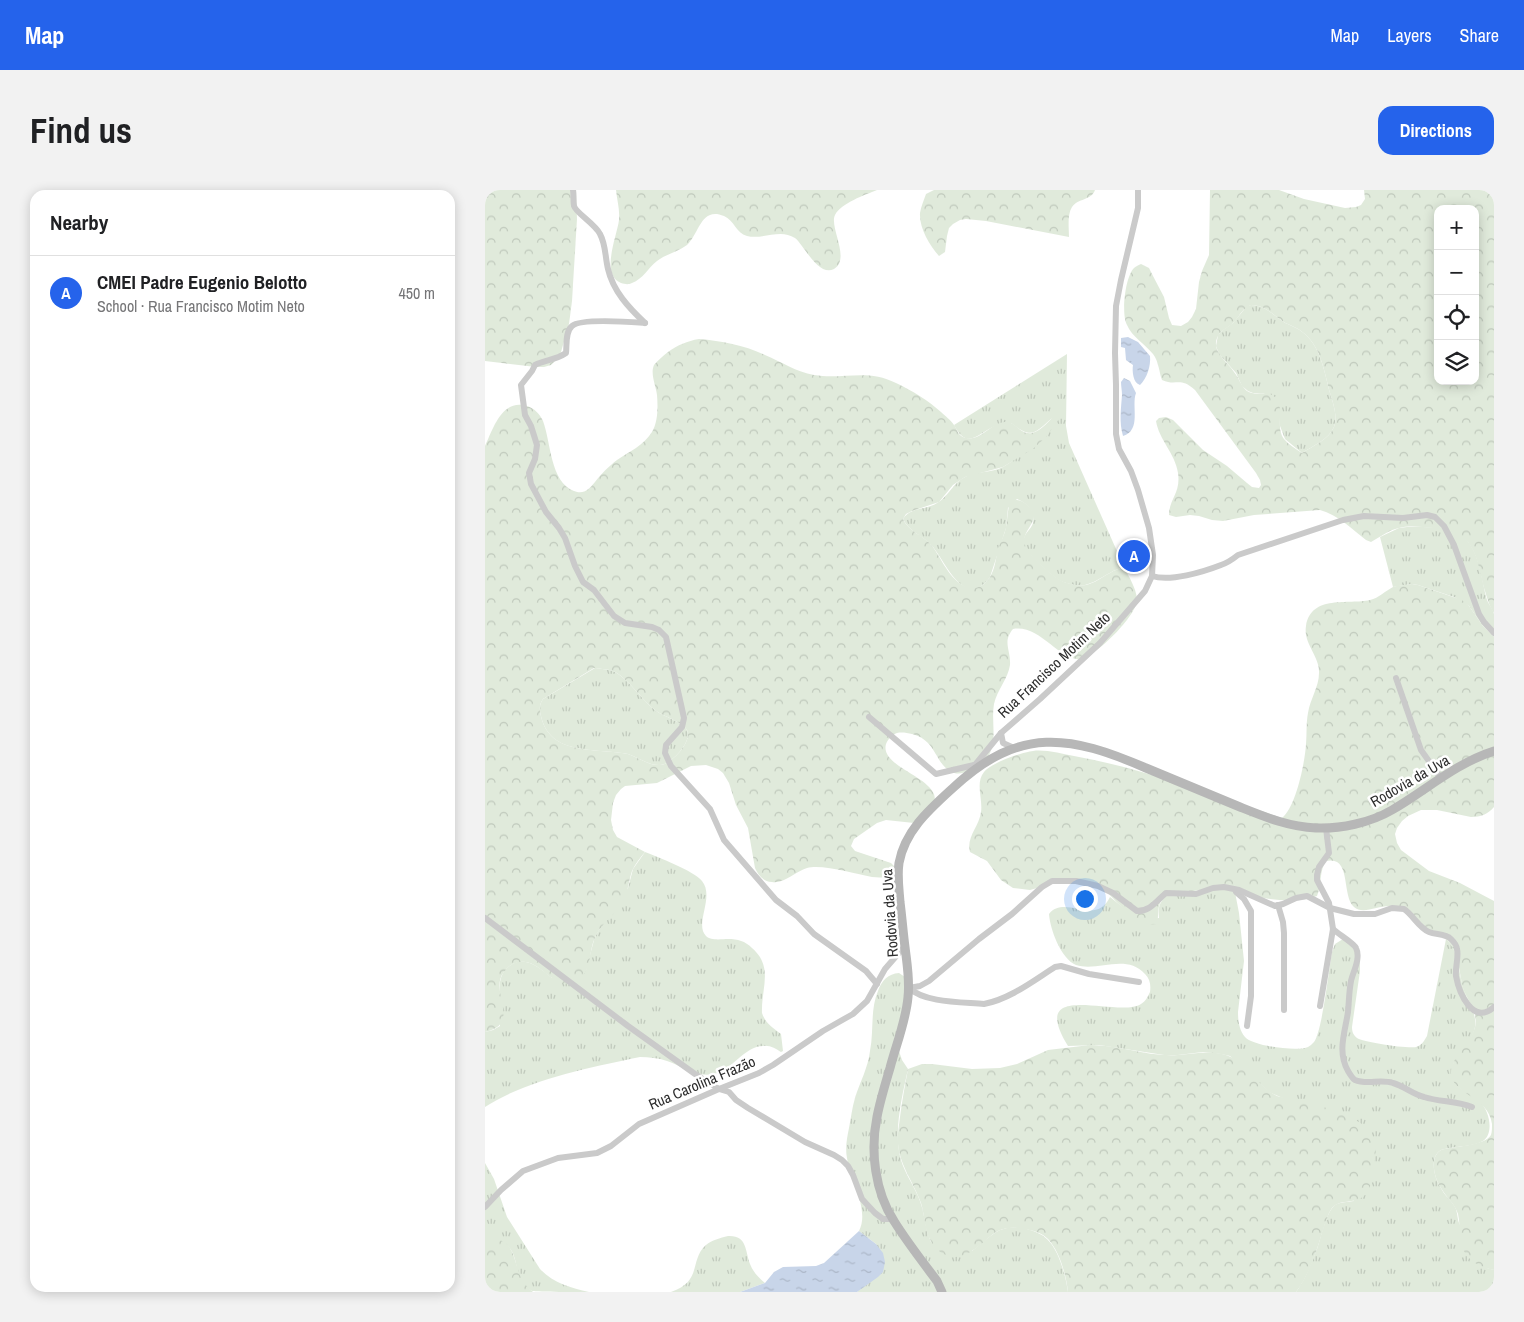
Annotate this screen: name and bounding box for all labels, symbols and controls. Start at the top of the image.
text: Map [25,19,64,51]
text: Map [1331,23,1359,48]
text: Layers [1387,23,1432,48]
text: Share [1460,23,1499,48]
button: Directions [1378,106,1494,155]
text: Find us [30,107,132,154]
map controls [1434,205,1479,385]
button: + [1434,205,1479,250]
text: Nearby [50,208,108,237]
button: − [1434,250,1479,295]
text: CMEI Padre Eugenio Belotto [97,269,307,295]
text: A [61,282,71,304]
text: 450 m [399,282,435,304]
text: School · Rua Francisco Motim Neto [97,295,305,317]
button: locate [1434,295,1479,340]
button: layers [1434,340,1479,385]
pin: A [1118,537,1150,575]
street label: Rua Francisco Motim Neto [993,607,1115,722]
street label: Rodovia da Uva [1366,749,1453,812]
street label: Rodovia da Uva [876,868,903,958]
your location [1072,886,1098,912]
street label: Rua Carolina Frazão [645,1051,759,1115]

